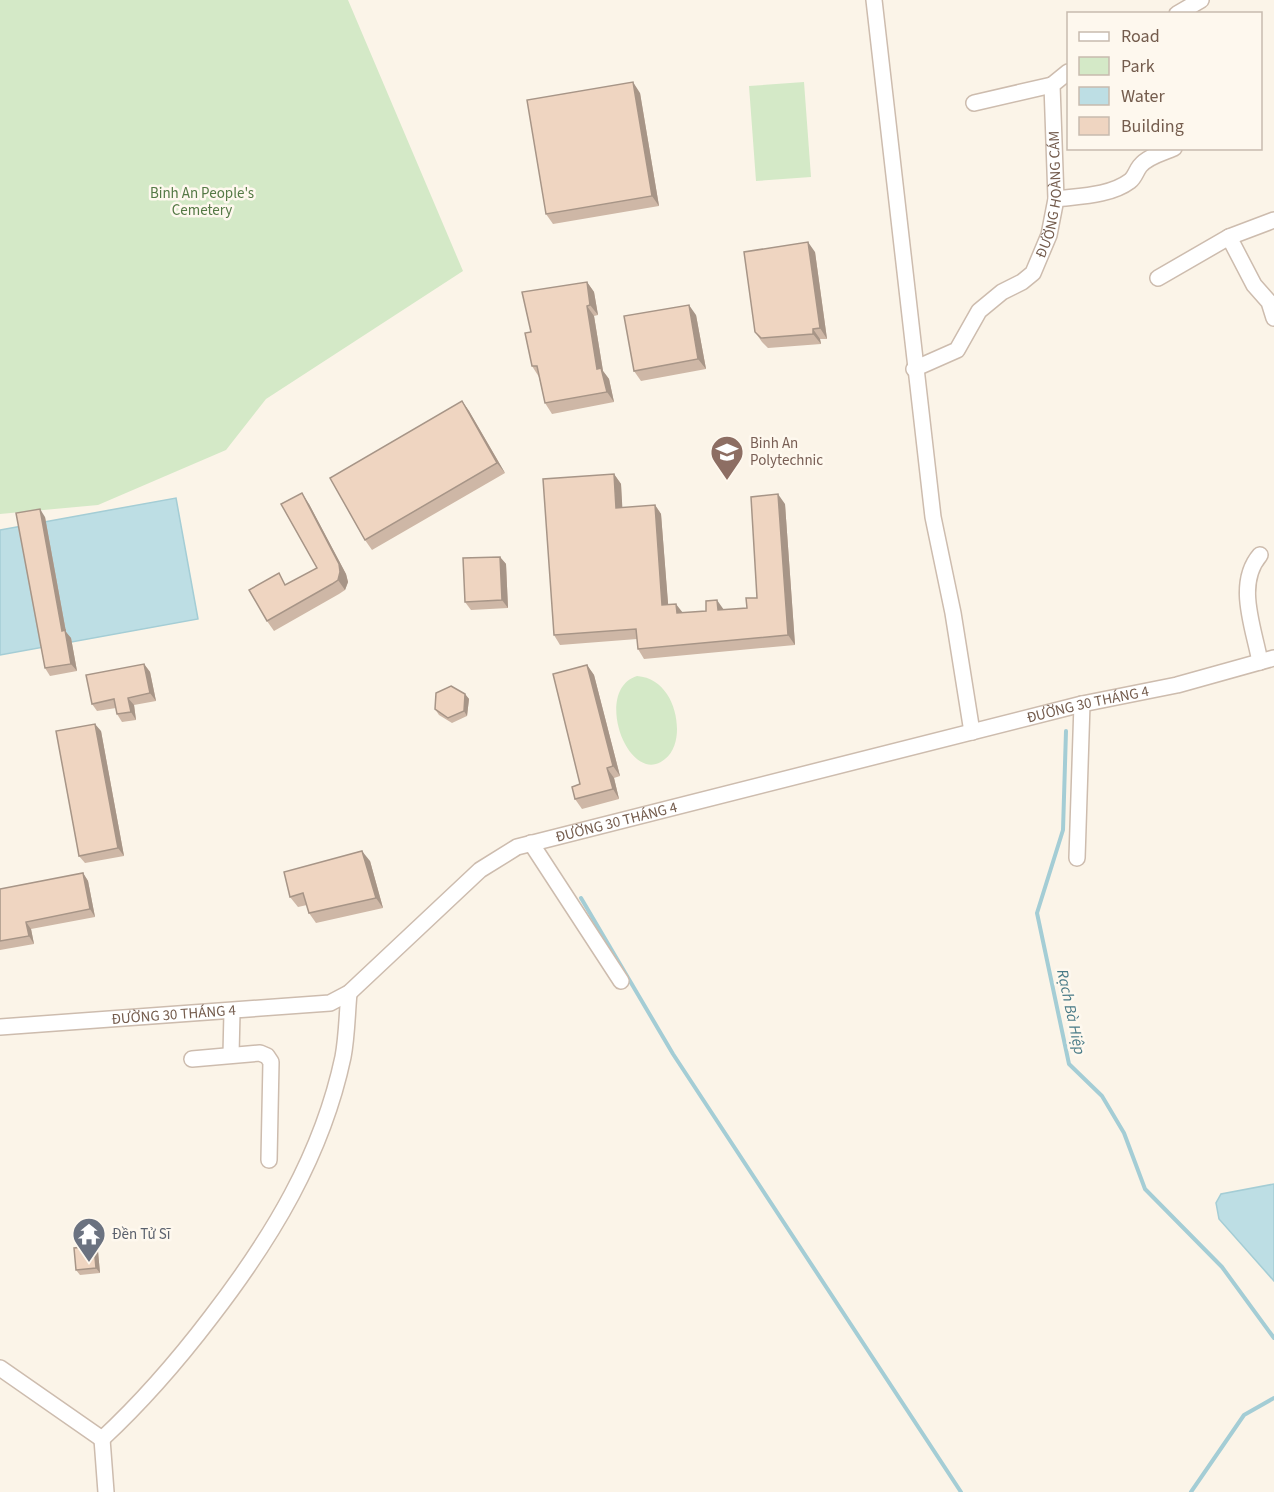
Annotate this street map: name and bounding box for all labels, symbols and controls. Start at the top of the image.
legend [1067,12,1262,150]
text: Road [1121,24,1160,49]
text: Park [1121,54,1155,79]
text: Water [1121,84,1165,109]
text: Building [1121,114,1184,139]
street label: ĐƯỜNG HOÀNG CÁM [1030,130,1066,261]
park label: Binh An People's Cemetery [150,183,254,221]
place label: Binh An Polytechnic [750,433,823,471]
school or university icon: Binh An Polytechnic [709,434,745,481]
street label: ĐƯỜNG 30 THÁNG 4 [1024,680,1151,728]
street label: ĐƯỜNG 30 THÁNG 4 [553,796,680,847]
water label: Rạch Bà Hiệp [1051,967,1091,1057]
street label: ĐƯỜNG 30 THÁNG 4 [111,999,237,1029]
temple icon: Đền Tử Sĩ [71,1216,107,1263]
place label: Đền Tử Sĩ [112,1224,172,1245]

